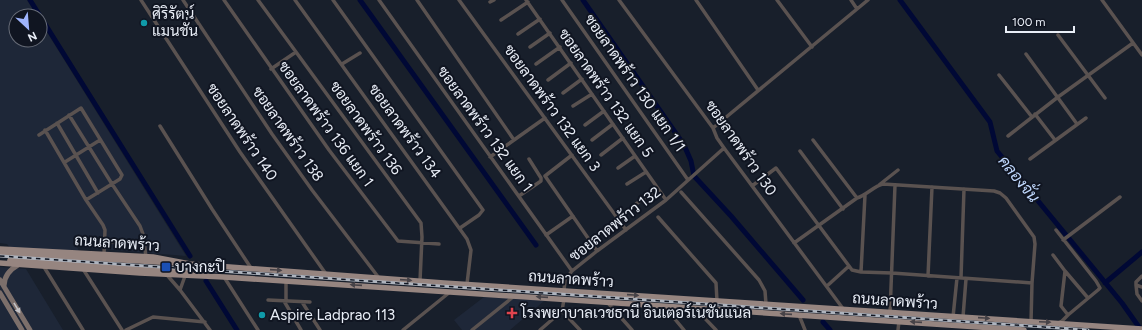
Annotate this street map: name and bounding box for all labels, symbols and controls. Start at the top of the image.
place label: ศิริรัตน์ แมนชั่น [152,4,198,40]
north arrow [8,8,48,48]
scale bar [1006,8,1074,34]
street label: ซอยลาดพร้าว 130 แยก 1/1 [581,10,690,155]
text: 100 m [1012,15,1046,29]
marker: ศิริรัตน์ แมนชั่น [139,18,149,28]
street label: ซอยลาดพร้าว 132 แยก 5 [555,25,658,161]
text: N [25,29,39,44]
street label: ซอยลาดพร้าว 132 แยก 3 [500,40,605,175]
street label: ซอยลาดพร้าว 136 แยก 1 [274,58,378,190]
street label: ซอยลาดพร้าว 132 แยก 1 [434,62,537,195]
street label: ซอยลาดพร้าว 136 [326,78,406,178]
street label: ซอยลาดพร้าว 140 [203,79,282,184]
street label: ซอยลาดพร้าว 134 [365,80,446,182]
street label: ซอยลาดพร้าว 138 [249,82,328,185]
street label: ซอยลาดพร้าว 130 [701,96,781,199]
water label: คลองจั่น [994,149,1047,206]
street label: ซอยลาดพร้าว 132 [565,182,664,265]
street label: ถนนลาดพร้าว [74,230,160,255]
place label: บางกะปิ [175,258,225,276]
marker: บางกะปิ [160,261,172,273]
street label: ถนนลาดพร้าว [528,266,614,291]
one-way arrow [270,267,282,274]
one-way arrow [399,277,412,284]
one-way arrow [350,282,362,289]
street label: ถนนลาดพร้าว [852,288,938,313]
one-way arrow [627,292,639,299]
one-way arrow [536,294,548,301]
one-way arrow [13,303,21,313]
place label: โรงพยาบาลเวชธานี อินเตอร์เนชันแนล [520,303,751,322]
place label: Aspire Ladprao 113 [270,306,395,324]
marker: โรงพยาบาลเวชธานี อินเตอร์เนชันแนล [506,307,518,319]
marker: Aspire Ladprao 113 [257,310,267,320]
one-way arrow [780,310,792,317]
one-way arrow [978,315,990,322]
one-way arrow [910,319,922,326]
one-way arrow [1039,319,1051,326]

